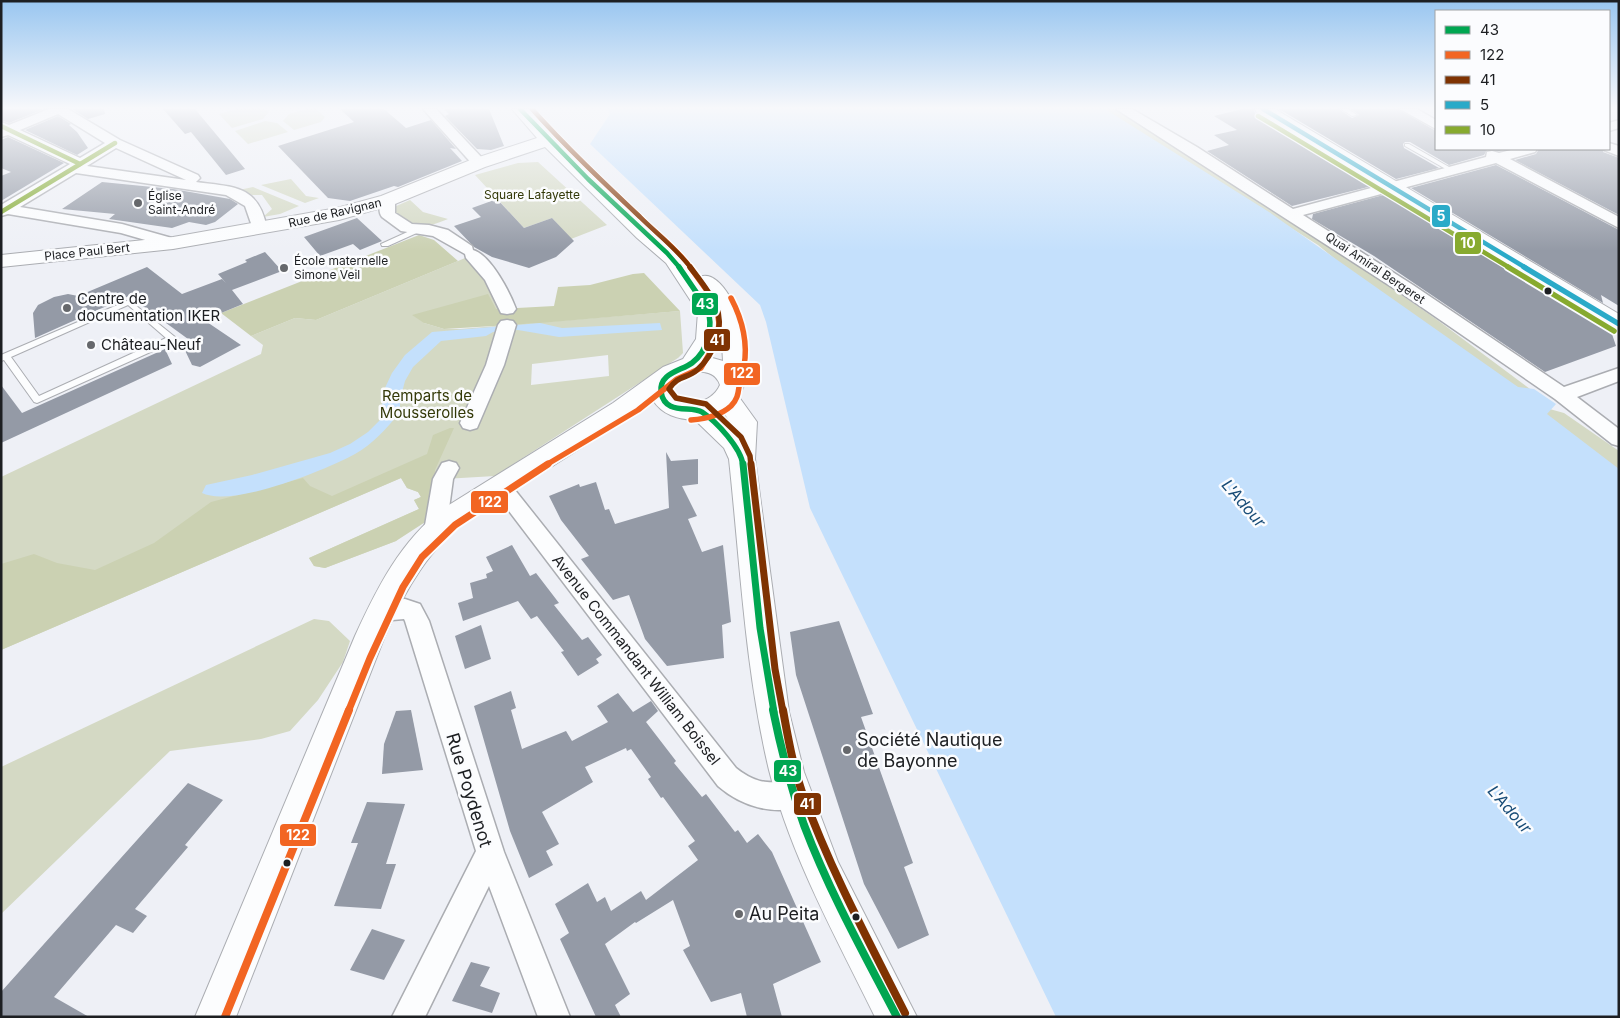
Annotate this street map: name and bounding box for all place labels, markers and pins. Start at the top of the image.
place label: Église Saint-André [148,188,215,217]
marker: Église Saint-André [132,197,144,209]
place label: École maternelle Simone Veil [294,253,388,282]
marker: École maternelle Simone Veil [278,262,290,274]
unlabelled marker [1543,286,1553,296]
place label: Centre de documentation IKER [77,289,221,325]
marker: Centre de documentation IKER [61,302,73,314]
place label: Château-Neuf [101,335,201,354]
marker: Château-Neuf [85,339,97,351]
place label: Société Nautique de Bayonne [857,729,1002,771]
marker: Société Nautique de Bayonne [841,744,853,756]
unlabelled marker [282,858,292,868]
place label: Au Peita [749,903,819,924]
marker: Au Peita [733,908,745,920]
unlabelled marker [851,912,861,922]

